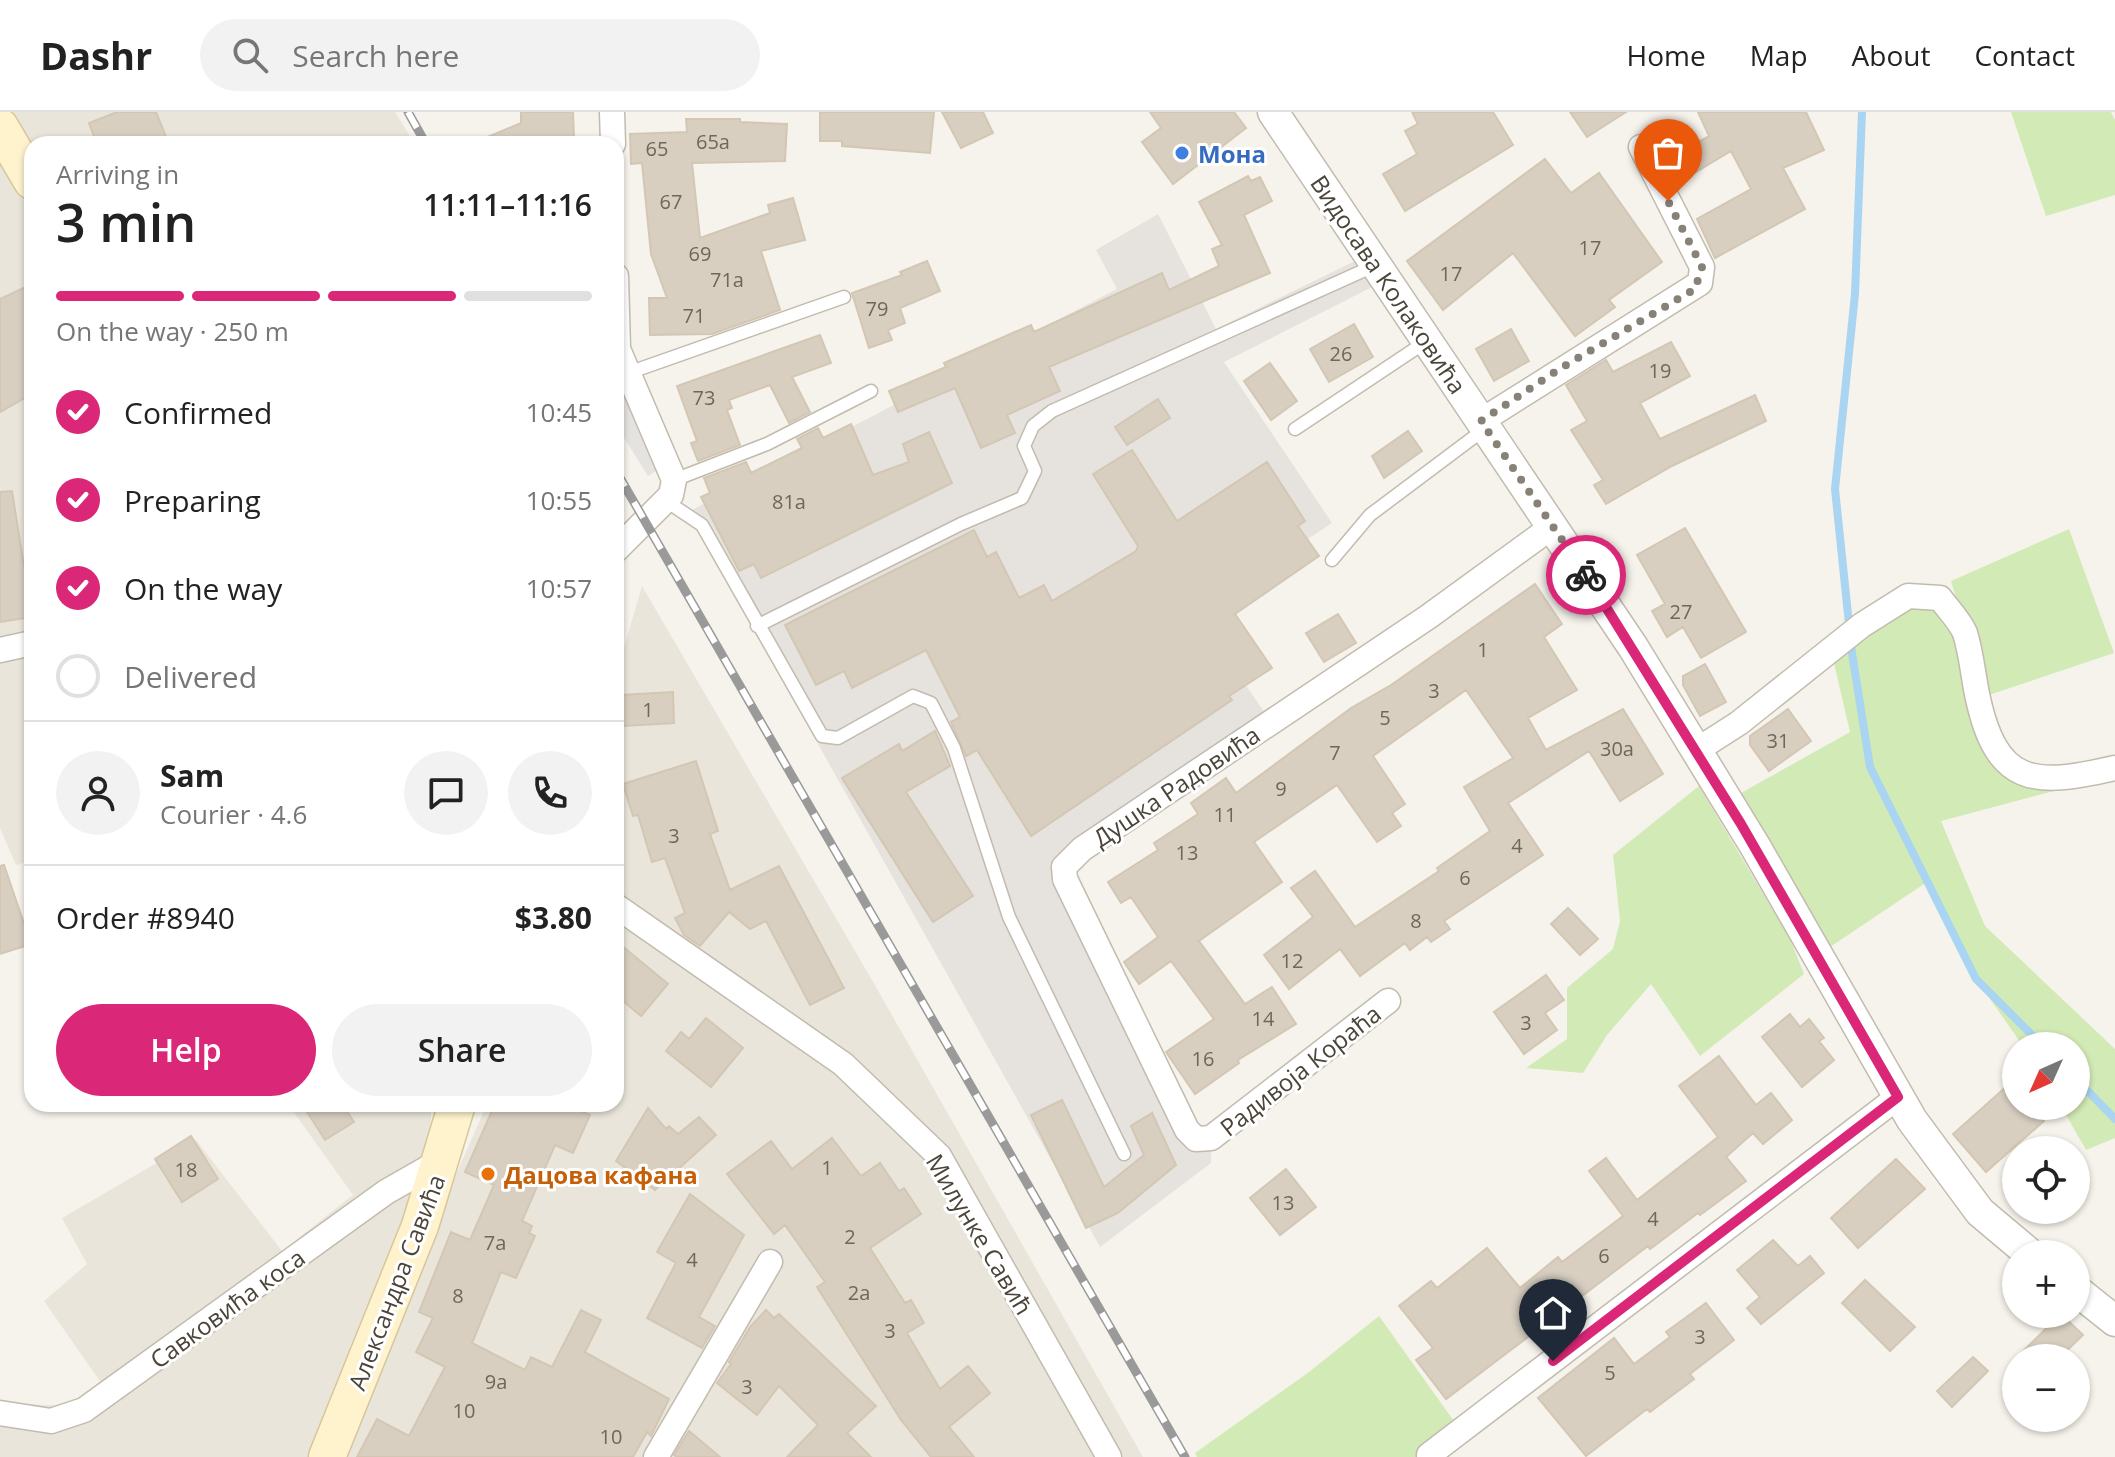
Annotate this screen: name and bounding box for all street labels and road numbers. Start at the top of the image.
street label: Видосава Колаковића [1303,168,1475,400]
street label: Душка Радовића [1086,718,1266,854]
street label: Радивоја Кораћа [1213,997,1387,1143]
street label: Милунке Савић [919,1147,1041,1321]
street label: Александра Савића [340,1169,452,1395]
street label: Савковића коса [143,1241,311,1375]

